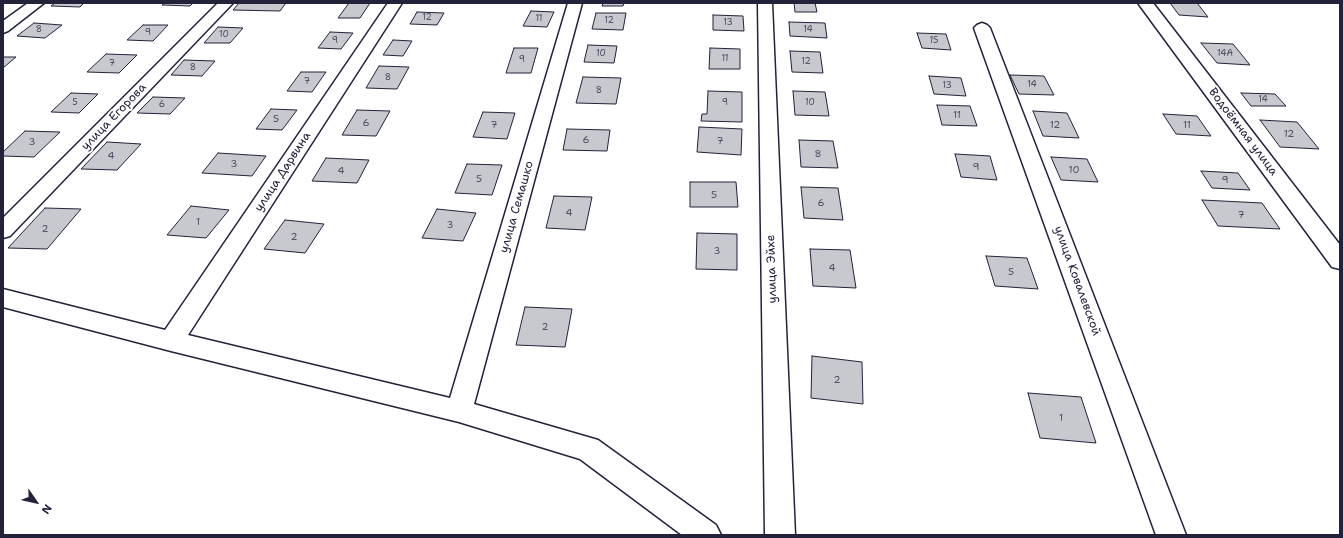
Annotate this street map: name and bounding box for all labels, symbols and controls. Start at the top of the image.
house number: 12 [422,13,432,23]
house number: 11 [535,14,543,24]
house number: 12 [604,16,614,26]
house number: 13 [723,18,733,28]
house number: 8 [36,25,42,35]
house number: 14 [803,25,813,35]
house number: 9 [145,28,151,38]
house number: 10 [219,30,229,40]
house number: 9 [332,36,338,46]
house number: 15 [929,36,939,46]
house number: 10 [596,49,606,59]
house number: 14А [1217,49,1233,59]
house number: 11 [721,54,729,64]
house number: 9 [519,55,525,65]
house number: 12 [801,57,811,67]
house number: 7 [109,59,115,69]
house number: 8 [190,63,196,73]
house number: 8 [385,73,391,83]
house number: 7 [304,77,310,87]
house number: 14 [1027,80,1037,90]
street label: улица Егорова [78,81,150,153]
house number: 13 [942,81,952,91]
street label: Водоёмная улица [1205,85,1281,179]
house number: 8 [596,86,602,96]
house number: 14 [1258,95,1268,105]
house number: 5 [72,98,78,108]
house number: 9 [722,98,728,108]
house number: 10 [805,98,815,108]
house number: 6 [159,100,165,110]
house number: 11 [953,109,961,121]
house number: 5 [273,113,279,125]
house number: 6 [363,117,369,129]
house number: 7 [491,119,497,131]
house number: 12 [1050,119,1060,131]
house number: 11 [1183,119,1191,131]
house number: 12 [1284,128,1294,140]
street label: улица Дарвина [252,129,314,215]
house number: 6 [583,134,589,146]
house number: 7 [717,135,723,147]
house number: 3 [29,136,35,148]
house number: 8 [815,148,821,160]
house number: 4 [108,150,114,162]
house number: 3 [231,158,237,170]
street label: улица Семашко [497,159,537,255]
house number: 9 [973,161,979,173]
house number: 10 [1069,164,1079,176]
house number: 4 [338,165,344,177]
house number: 5 [476,173,482,185]
house number: 9 [1222,174,1228,186]
house number: 5 [711,189,717,201]
house number: 6 [818,197,824,209]
house number: 4 [566,207,572,219]
house number: 7 [1238,209,1244,221]
house number: 1 [196,216,200,228]
house number: 3 [447,219,453,231]
house number: 2 [42,223,48,235]
street label: улица Ковалевской [1051,224,1103,338]
house number: 2 [291,231,297,243]
street label: улица Эйхе [764,234,780,304]
house number: 3 [714,245,720,257]
house number: 4 [829,262,835,274]
house number: 5 [1008,266,1014,278]
house number: 2 [542,321,548,333]
house number: 2 [834,374,840,386]
house number: 1 [1059,412,1063,424]
north arrow [16,482,56,522]
text: N [38,501,55,517]

